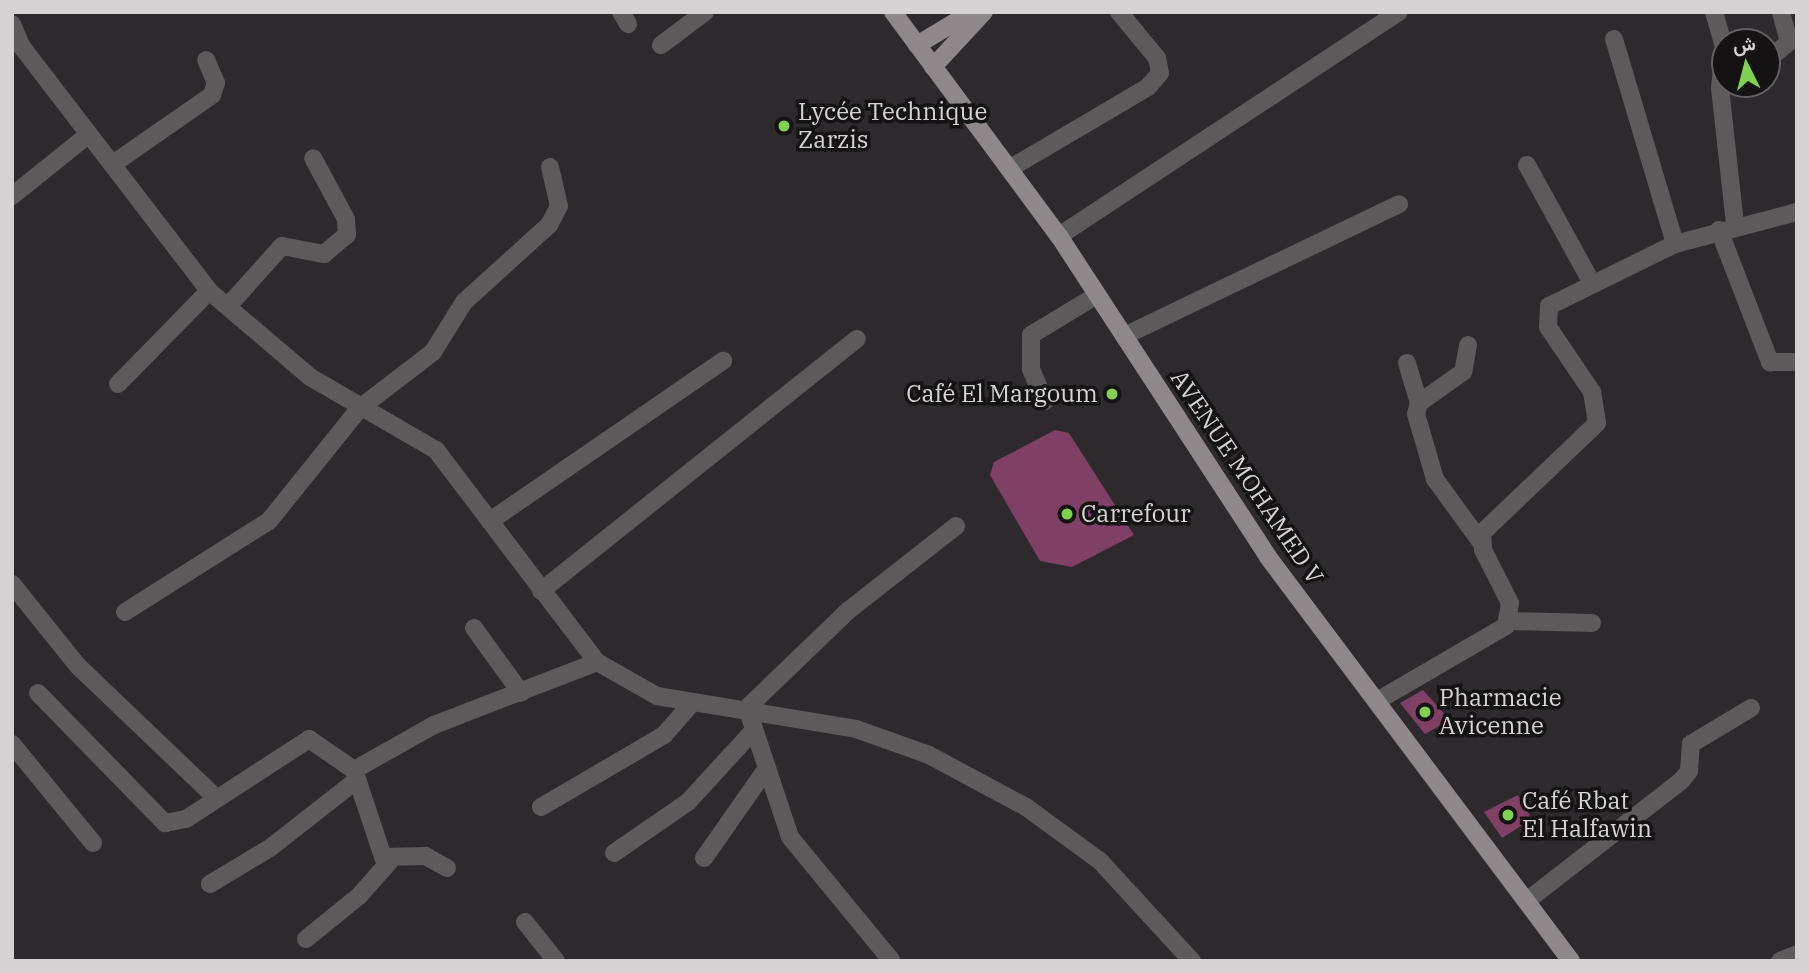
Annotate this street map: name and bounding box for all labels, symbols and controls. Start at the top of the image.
north arrow [1711,28,1781,98]
text: ش [1731,31,1757,57]
place label: Lycée Technique Zarzis [798,98,987,154]
marker: Lycée Technique Zarzis [776,118,792,134]
street label: AVENUE MOHAMED V [1165,364,1329,590]
place label: Café El Margoum [906,380,1098,408]
marker: Café El Margoum [1104,386,1120,402]
place label: Carrefour [1081,500,1191,528]
marker: Carrefour [1059,506,1075,522]
place label: Pharmacie Avicenne [1439,684,1561,740]
marker: Pharmacie Avicenne [1417,704,1433,720]
place label: Café Rbat El Halfawin [1522,787,1652,843]
marker: Café Rbat El Halfawin [1500,807,1516,823]

